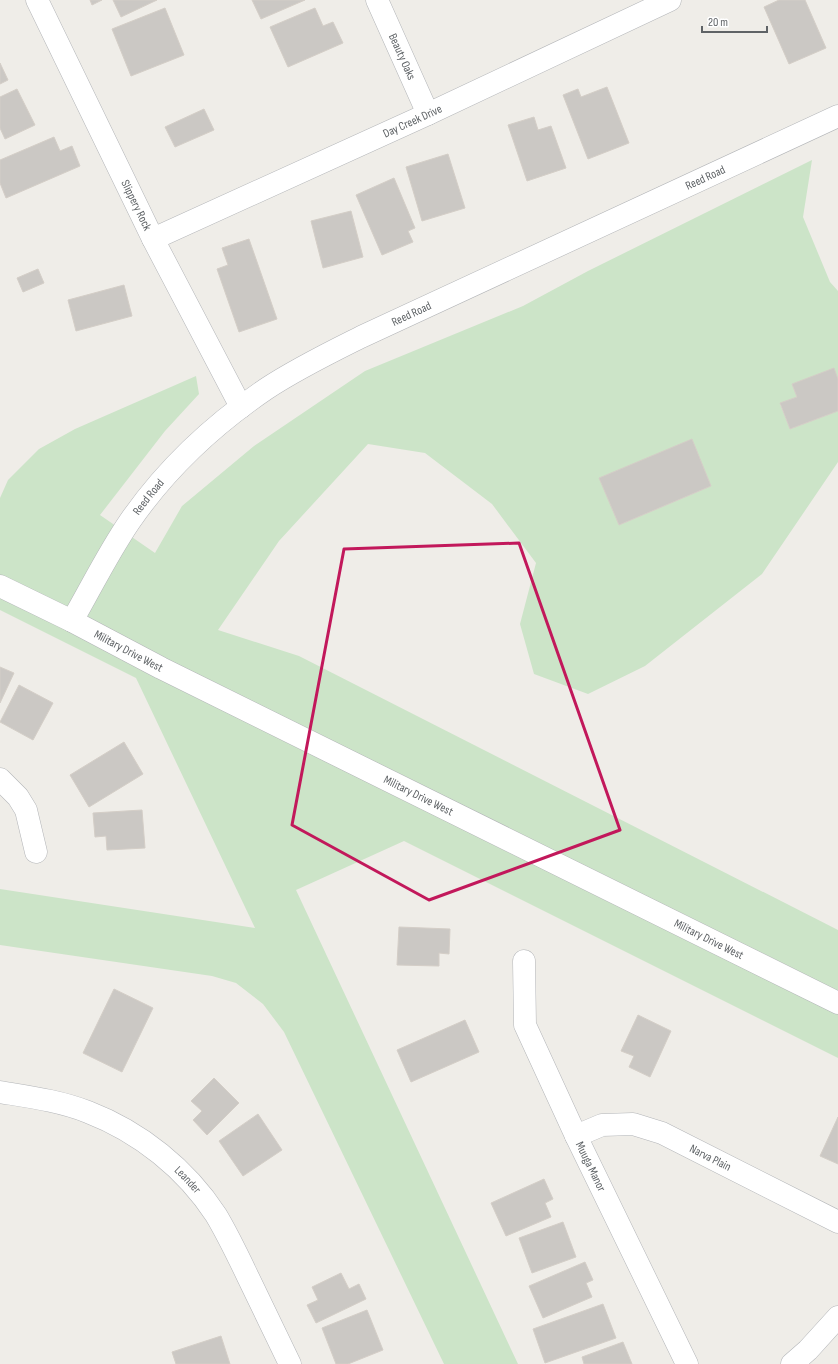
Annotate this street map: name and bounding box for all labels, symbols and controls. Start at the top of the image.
scale bar [702,8,767,34]
text: 20 m [708,15,728,30]
street label: Beauty Oaks [385,31,419,82]
street label: Day Creek Drive [381,101,445,141]
street label: Reed Road [683,162,728,194]
street label: Slippery Rock [117,178,155,234]
street label: Reed Road [389,299,434,330]
street label: Reed Road [130,476,168,518]
street label: Military Drive West [91,627,166,676]
street label: Military Drive West [381,772,456,820]
street label: Military Drive West [671,916,746,963]
street label: Muuga Manor [572,1139,609,1195]
street label: Narva Plain [687,1141,734,1175]
street label: Leander [171,1163,204,1197]

